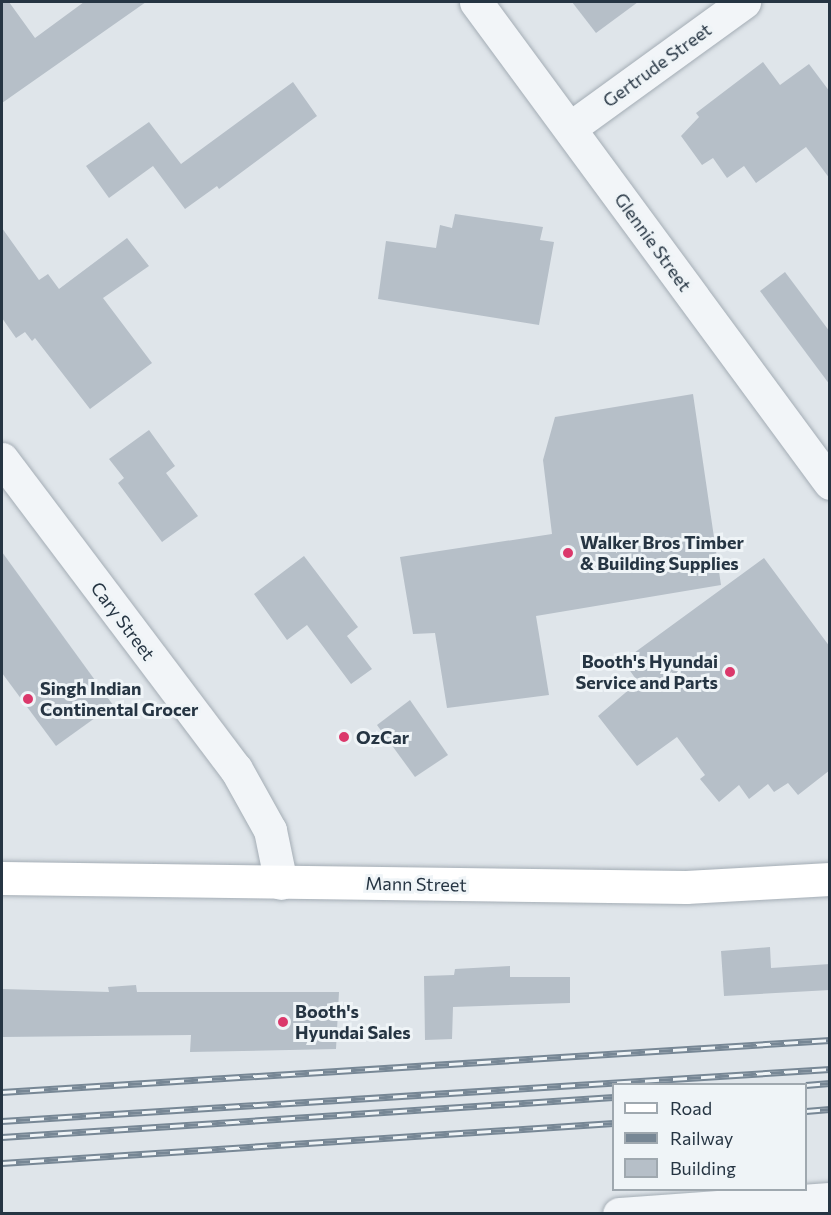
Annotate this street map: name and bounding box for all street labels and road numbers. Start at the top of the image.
street label: Gertrude Street [599,18,715,112]
street label: Glennie Street [610,189,696,295]
street label: Cary Street [87,578,159,664]
street label: Mann Street [365,872,467,896]

